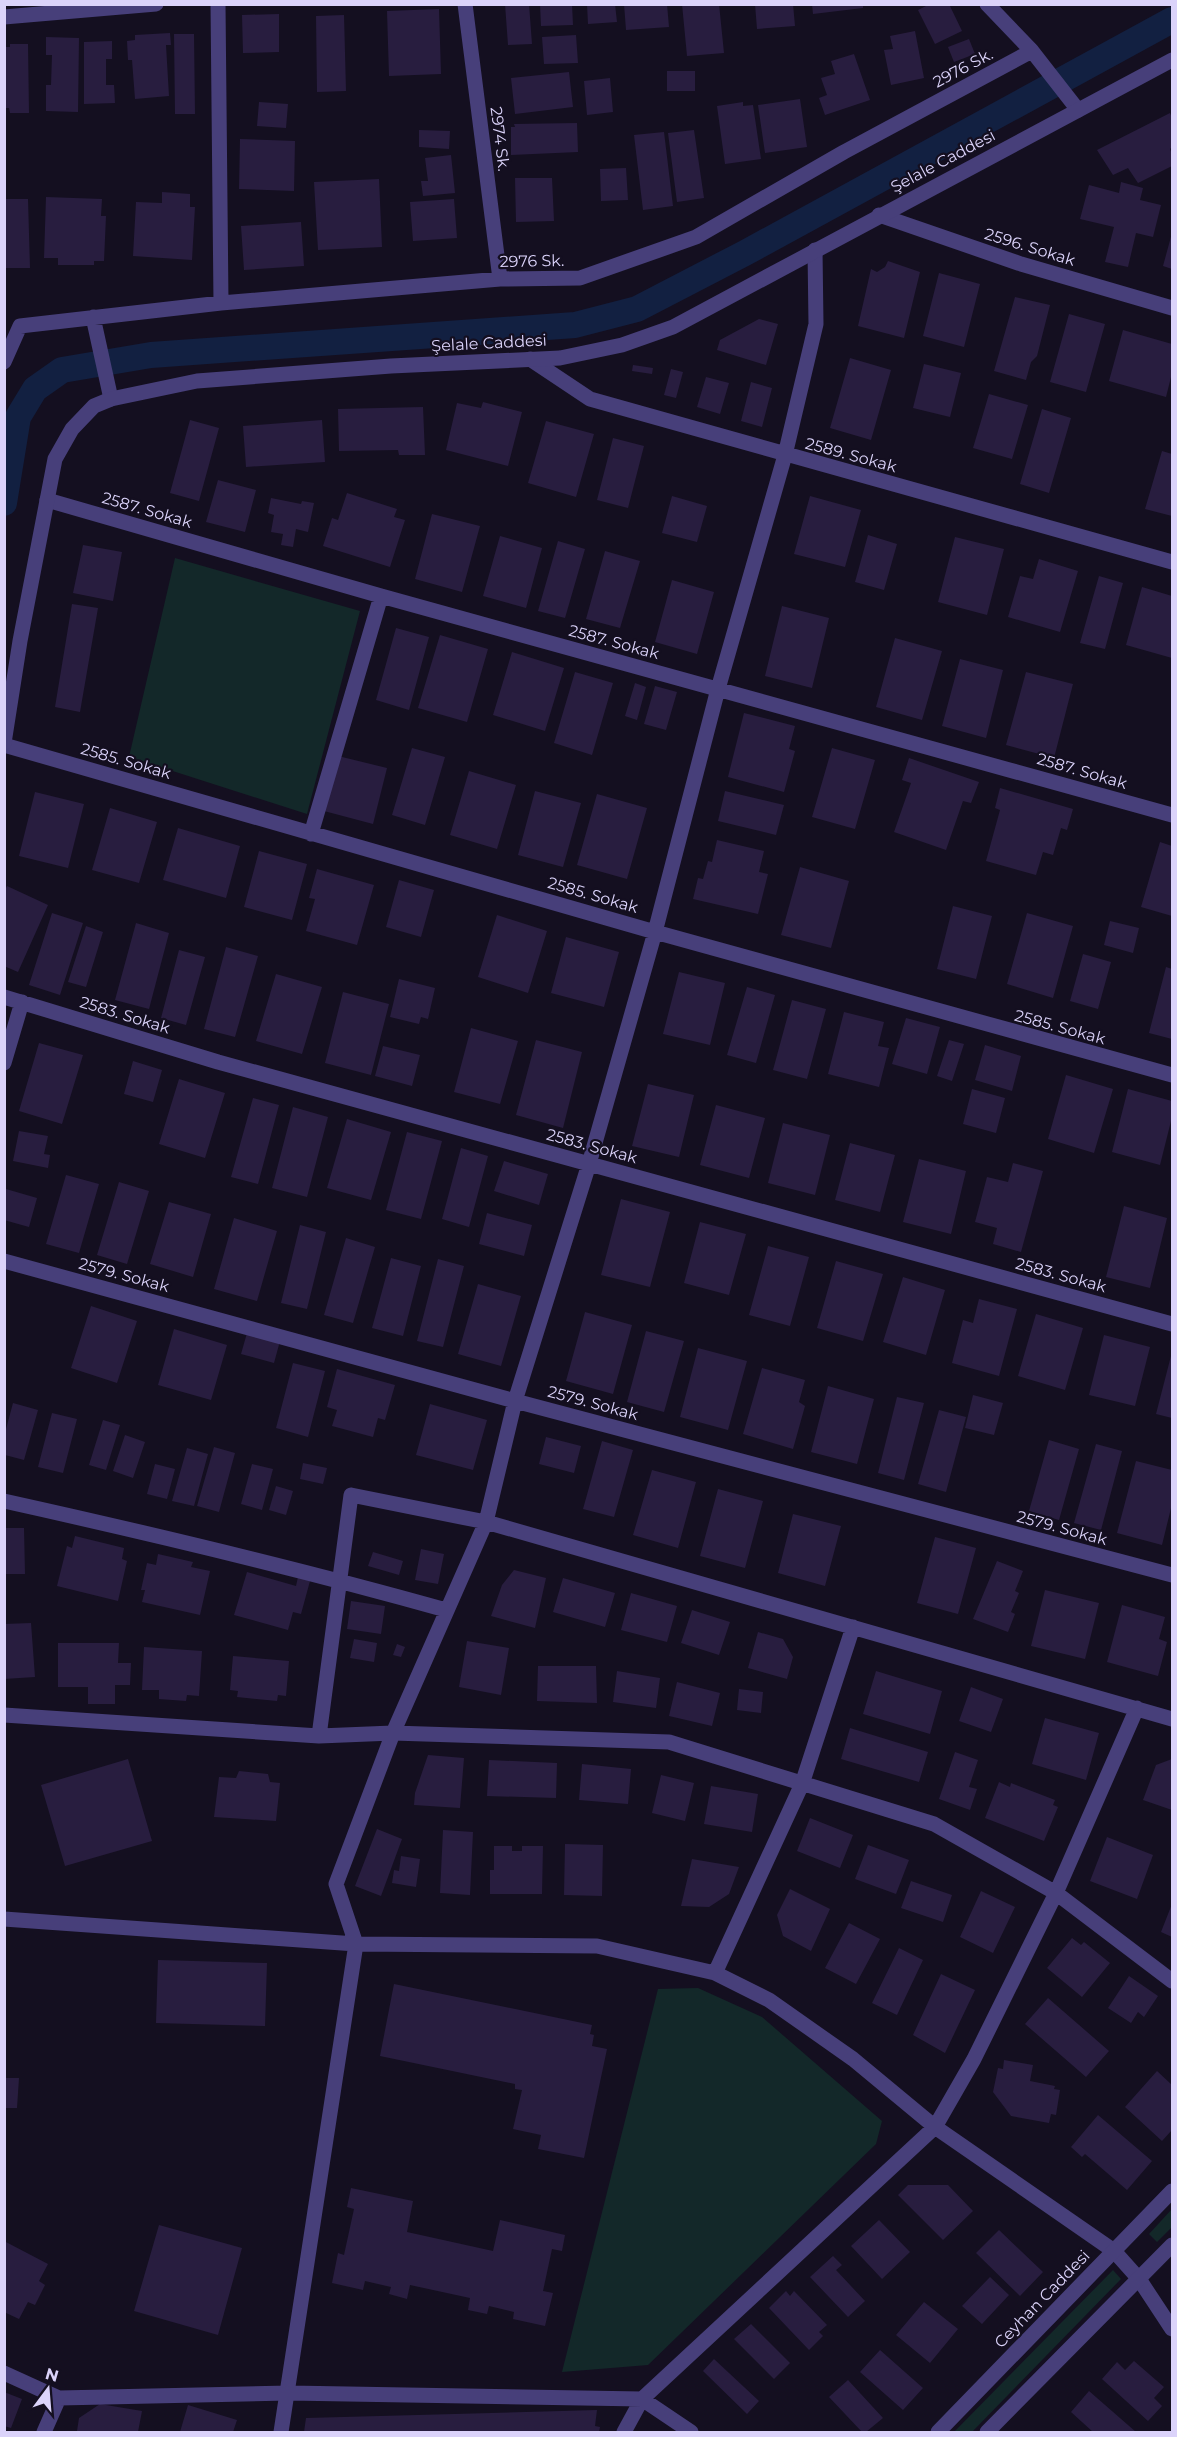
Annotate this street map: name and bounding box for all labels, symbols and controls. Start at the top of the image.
street label: 2976 Sk. [930,44,996,92]
street label: 2974 Sk. [487,106,513,172]
street label: Şelale Caddesi [888,125,998,197]
street label: 2596. Sokak [982,224,1078,270]
street label: 2976 Sk. [499,251,565,271]
street label: Şelale Caddesi [431,330,547,356]
street label: 2589. Sokak [803,434,899,476]
street label: 2587. Sokak [100,488,195,532]
street label: 2587. Sokak [567,621,662,663]
street label: 2585. Sokak [79,739,174,783]
street label: 2587. Sokak [1035,749,1130,793]
street label: 2585. Sokak [546,873,641,917]
street label: 2583. Sokak [78,992,173,1038]
street label: 2585. Sokak [1012,1006,1108,1048]
street label: 2583. Sokak [545,1125,640,1167]
street label: 2579. Sokak [77,1254,172,1296]
street label: 2583. Sokak [1014,1254,1109,1296]
street label: 2579. Sokak [546,1382,641,1424]
street label: 2579. Sokak [1015,1507,1110,1549]
street label: Ceyhan Caddesi [990,2246,1094,2352]
north arrow [18,2359,78,2419]
text: N [43,2364,61,2386]

